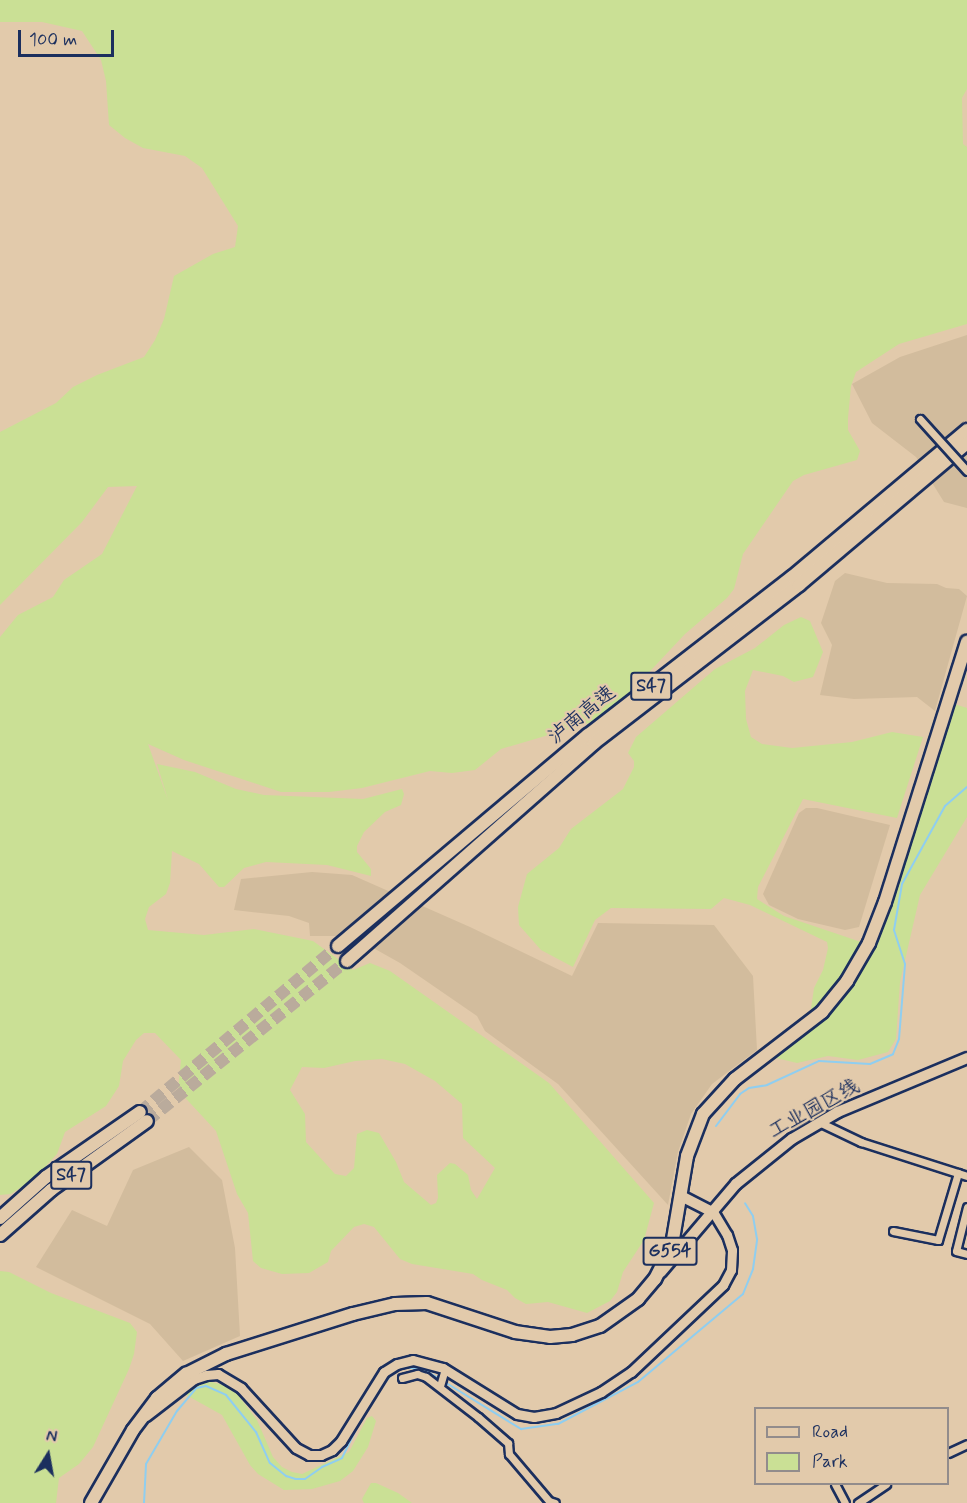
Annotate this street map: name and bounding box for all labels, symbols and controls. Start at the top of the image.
scale bar [21,18,117,56]
text: 100 m [29,28,77,52]
road number: S47 [630,671,672,701]
street label: 泸南高速 [543,681,621,749]
street label: 工业园区线 [764,1074,864,1144]
road number: S47 [50,1160,92,1190]
road number: G554 [642,1236,698,1266]
legend [754,1407,949,1485]
text: Road [812,1420,848,1444]
north arrow [18,1425,78,1485]
text: N [44,1426,59,1448]
text: Park [812,1450,848,1474]

